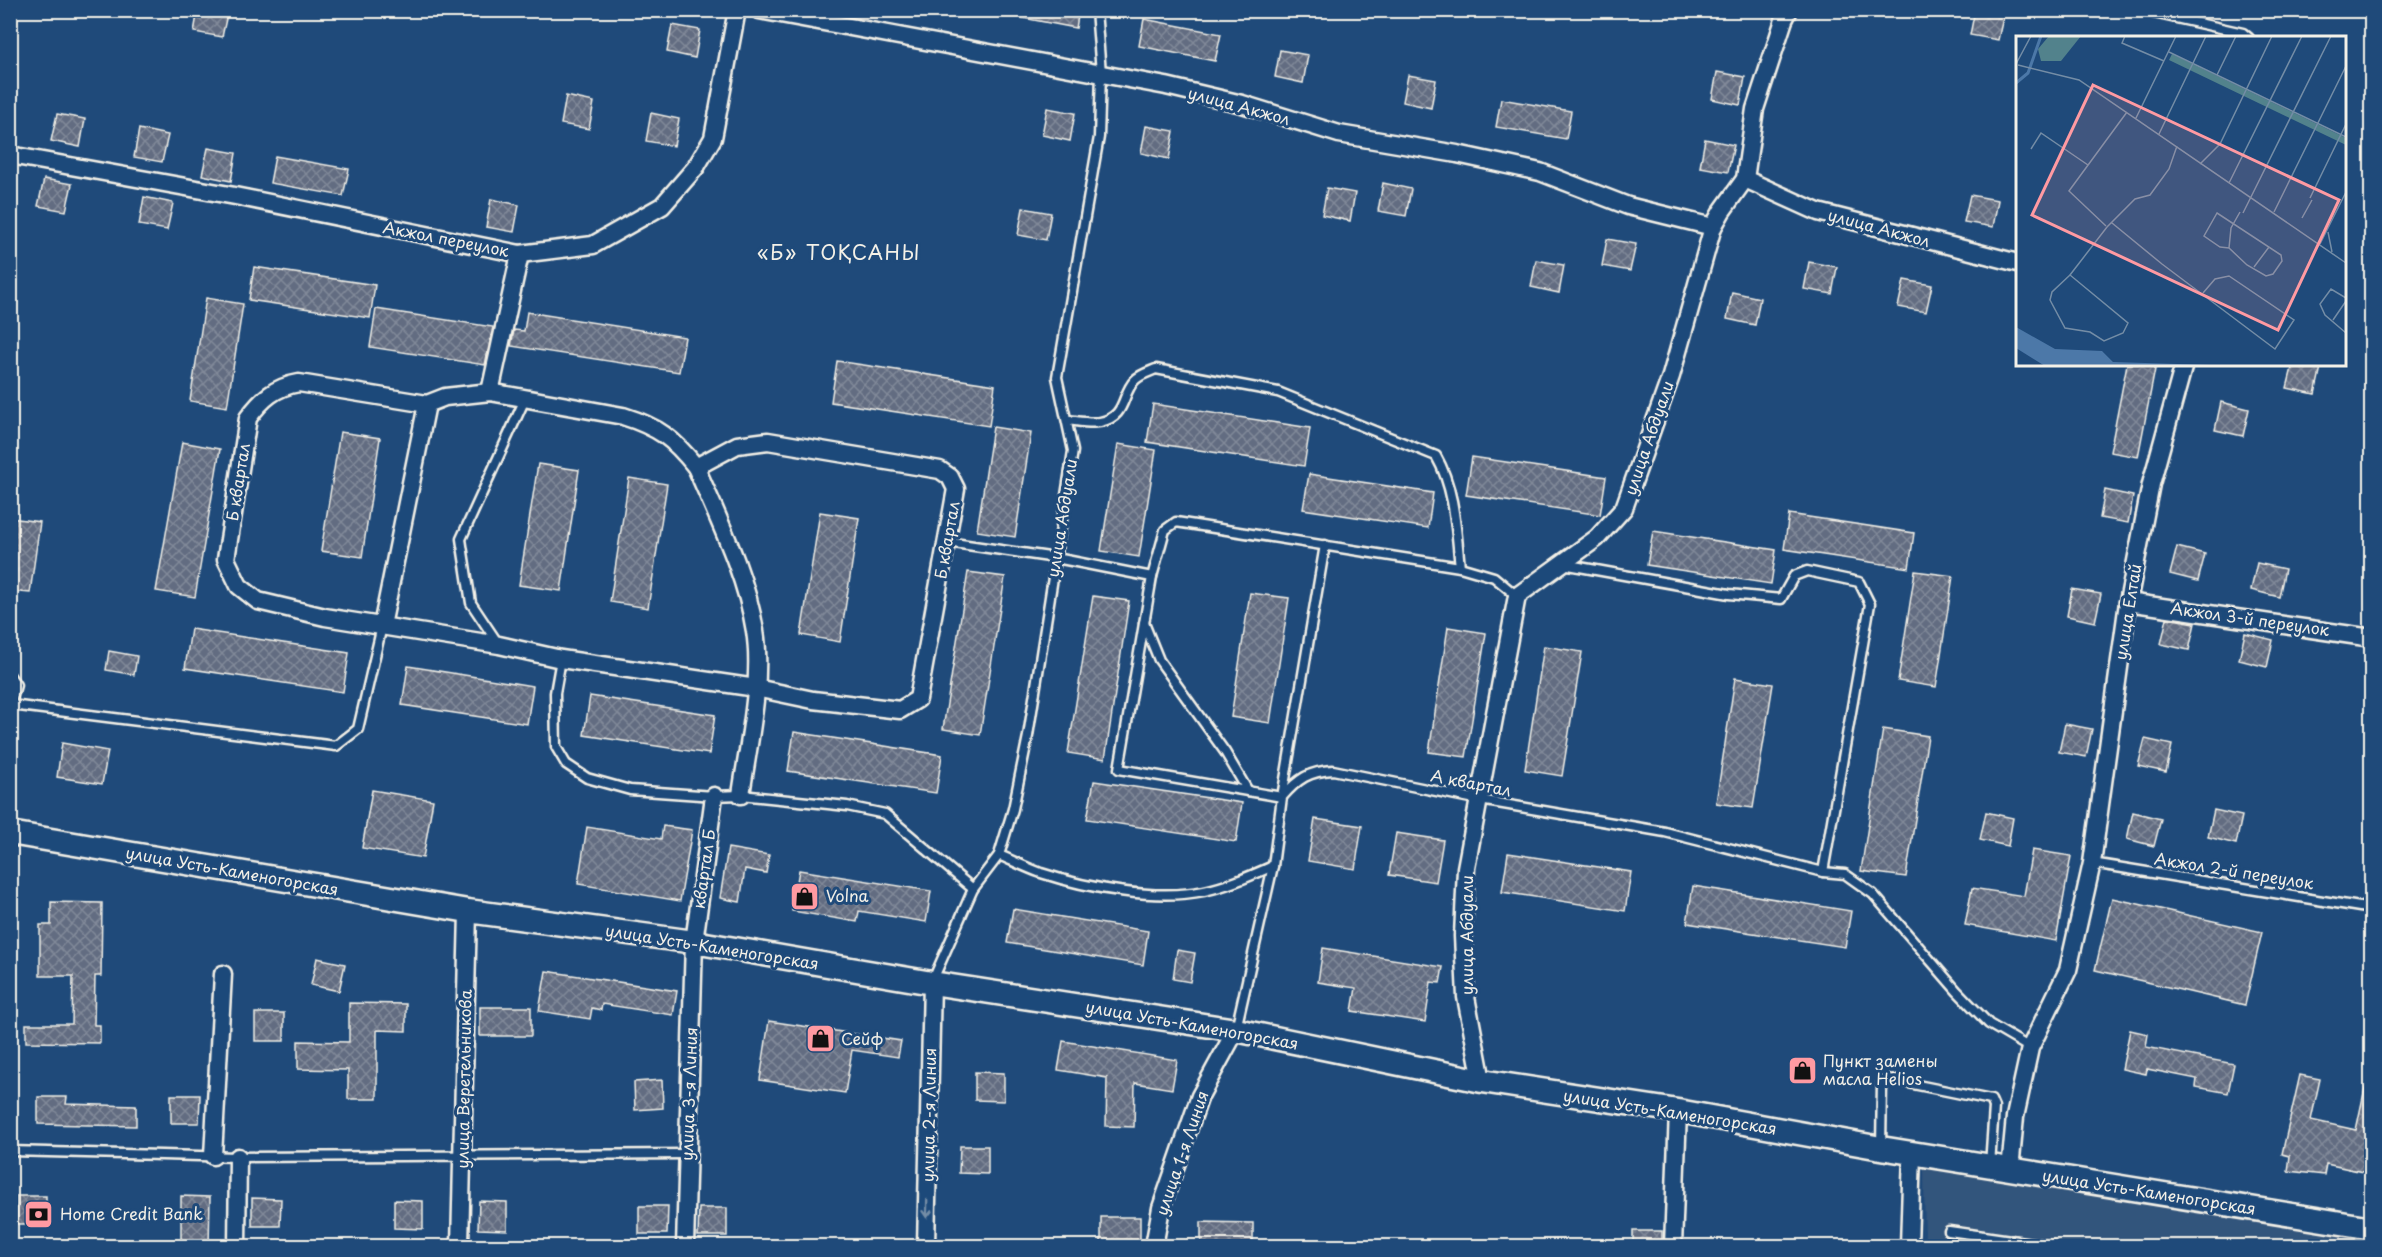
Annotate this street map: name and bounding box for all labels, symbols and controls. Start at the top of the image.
inset map [2016,36,2346,366]
street label: улица Акжол [1186,80,1293,130]
street label: улица Акжол [1826,202,1933,252]
street label: Акжол переулок [381,214,512,262]
district label: «Б» ТОҚСАНЫ [757,237,921,267]
street label: улица Абдуали [1617,377,1679,498]
street label: Б квартал [219,441,255,522]
street label: улица Абдуали [1040,457,1082,579]
street label: Б квартал [927,499,965,581]
street label: улица Елтай [2108,562,2146,662]
street label: Акжол 3-й переулок [2169,595,2332,641]
street label: А квартал [1429,762,1514,802]
street label: квартал Б [686,827,720,910]
street label: улица Усть-Каменогорская [124,839,341,901]
street label: Акжол 2-й переулок [2153,846,2316,895]
street label: улица Абдуали [1454,875,1478,995]
shop icon: Volna [789,880,821,912]
place label: Volna [826,883,869,907]
street label: улица Усть-Каменогорская [604,917,821,975]
street label: улица Веретельникова [449,989,477,1169]
street label: улица Усть-Каменогорская [1084,993,1301,1055]
shop icon: Сейф [804,1023,836,1055]
place label: Сейф [841,1026,883,1050]
street label: улица 3-я Линия [674,1027,702,1161]
street label: улица 2-я Линия [915,1048,941,1182]
place label: Пункт замены масла Helios [1823,1048,1938,1090]
shop icon: Пункт замены масла Helios [1786,1054,1818,1086]
street label: улица Усть-Каменогорская [1562,1082,1779,1140]
street label: улица 1-я Линия [1148,1087,1214,1218]
street label: улица Усть-Каменогорская [2041,1162,2258,1220]
bank icon: Home Credit Bank [23,1198,55,1230]
one-way arrow [921,1198,933,1218]
place label: Home Credit Bank [60,1201,203,1225]

